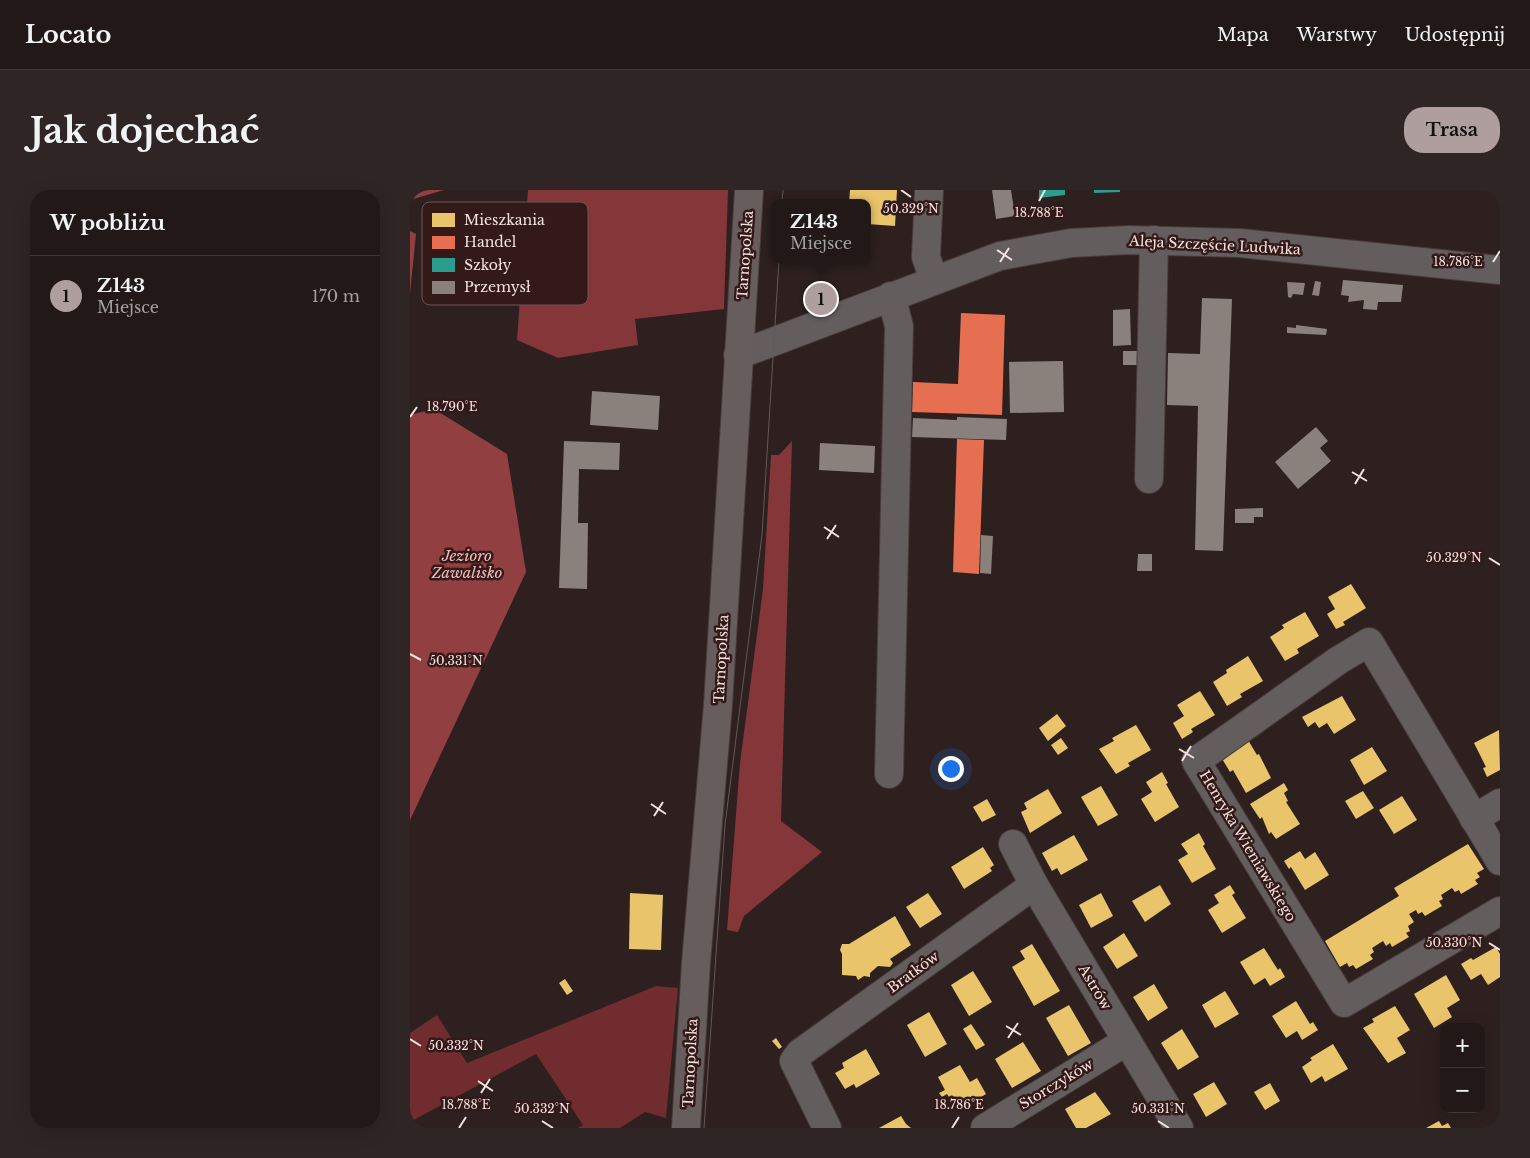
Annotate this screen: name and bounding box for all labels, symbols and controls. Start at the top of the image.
text: Locato [25,20,111,49]
text: Mapa [1217,24,1269,46]
text: Warstwy [1297,24,1377,46]
text: Udostępnij [1405,24,1505,46]
button: Trasa [1404,107,1500,153]
text: Jak dojechać [30,109,259,152]
popup [771,199,871,264]
text: 50.329°N [883,201,939,216]
legend [422,202,588,305]
text: 18.788°E [1014,205,1064,220]
text: W pobliżu [50,210,165,236]
street label: Tarnopolska [733,210,757,300]
text: Z143 [790,210,838,233]
text: Mieszkania [464,211,545,229]
street label: Aleja Szczęście Ludwika [1128,231,1302,259]
text: Handel [464,233,517,251]
text: Miejsce [790,233,852,253]
text: 18.786°E [1433,254,1483,269]
text: Szkoły [464,256,511,274]
text: Z143 [97,274,145,297]
text: Przemysł [464,278,531,296]
pin: 1 [805,280,837,318]
text: 1 [63,286,69,306]
text: 170 m [312,286,360,306]
text: Miejsce [97,297,159,317]
text: 18.790°E [427,399,478,414]
water label: Jezioro Zawalisko [431,546,503,582]
text: 50.329°N [1426,550,1482,565]
street label: Tarnopolska [710,614,732,704]
text: 50.331°N [429,653,483,668]
your location [938,756,964,782]
street label: Henryka Wieniawskiego [1196,767,1300,925]
text: 50.330°N [1426,935,1482,950]
street label: Bratków [884,947,942,997]
street label: Astrów [1074,960,1116,1013]
street label: Tarnopolska [679,1018,701,1108]
map controls [1440,1023,1485,1113]
button: + [1440,1023,1485,1068]
text: 50.332°N [428,1038,484,1053]
street label: Storczyków [1016,1055,1096,1113]
button: − [1440,1068,1485,1113]
text: 18.788°E [441,1097,491,1112]
text: 18.786°E [934,1097,984,1112]
text: 50.332°N [514,1101,570,1116]
text: 50.331°N [1131,1101,1185,1116]

